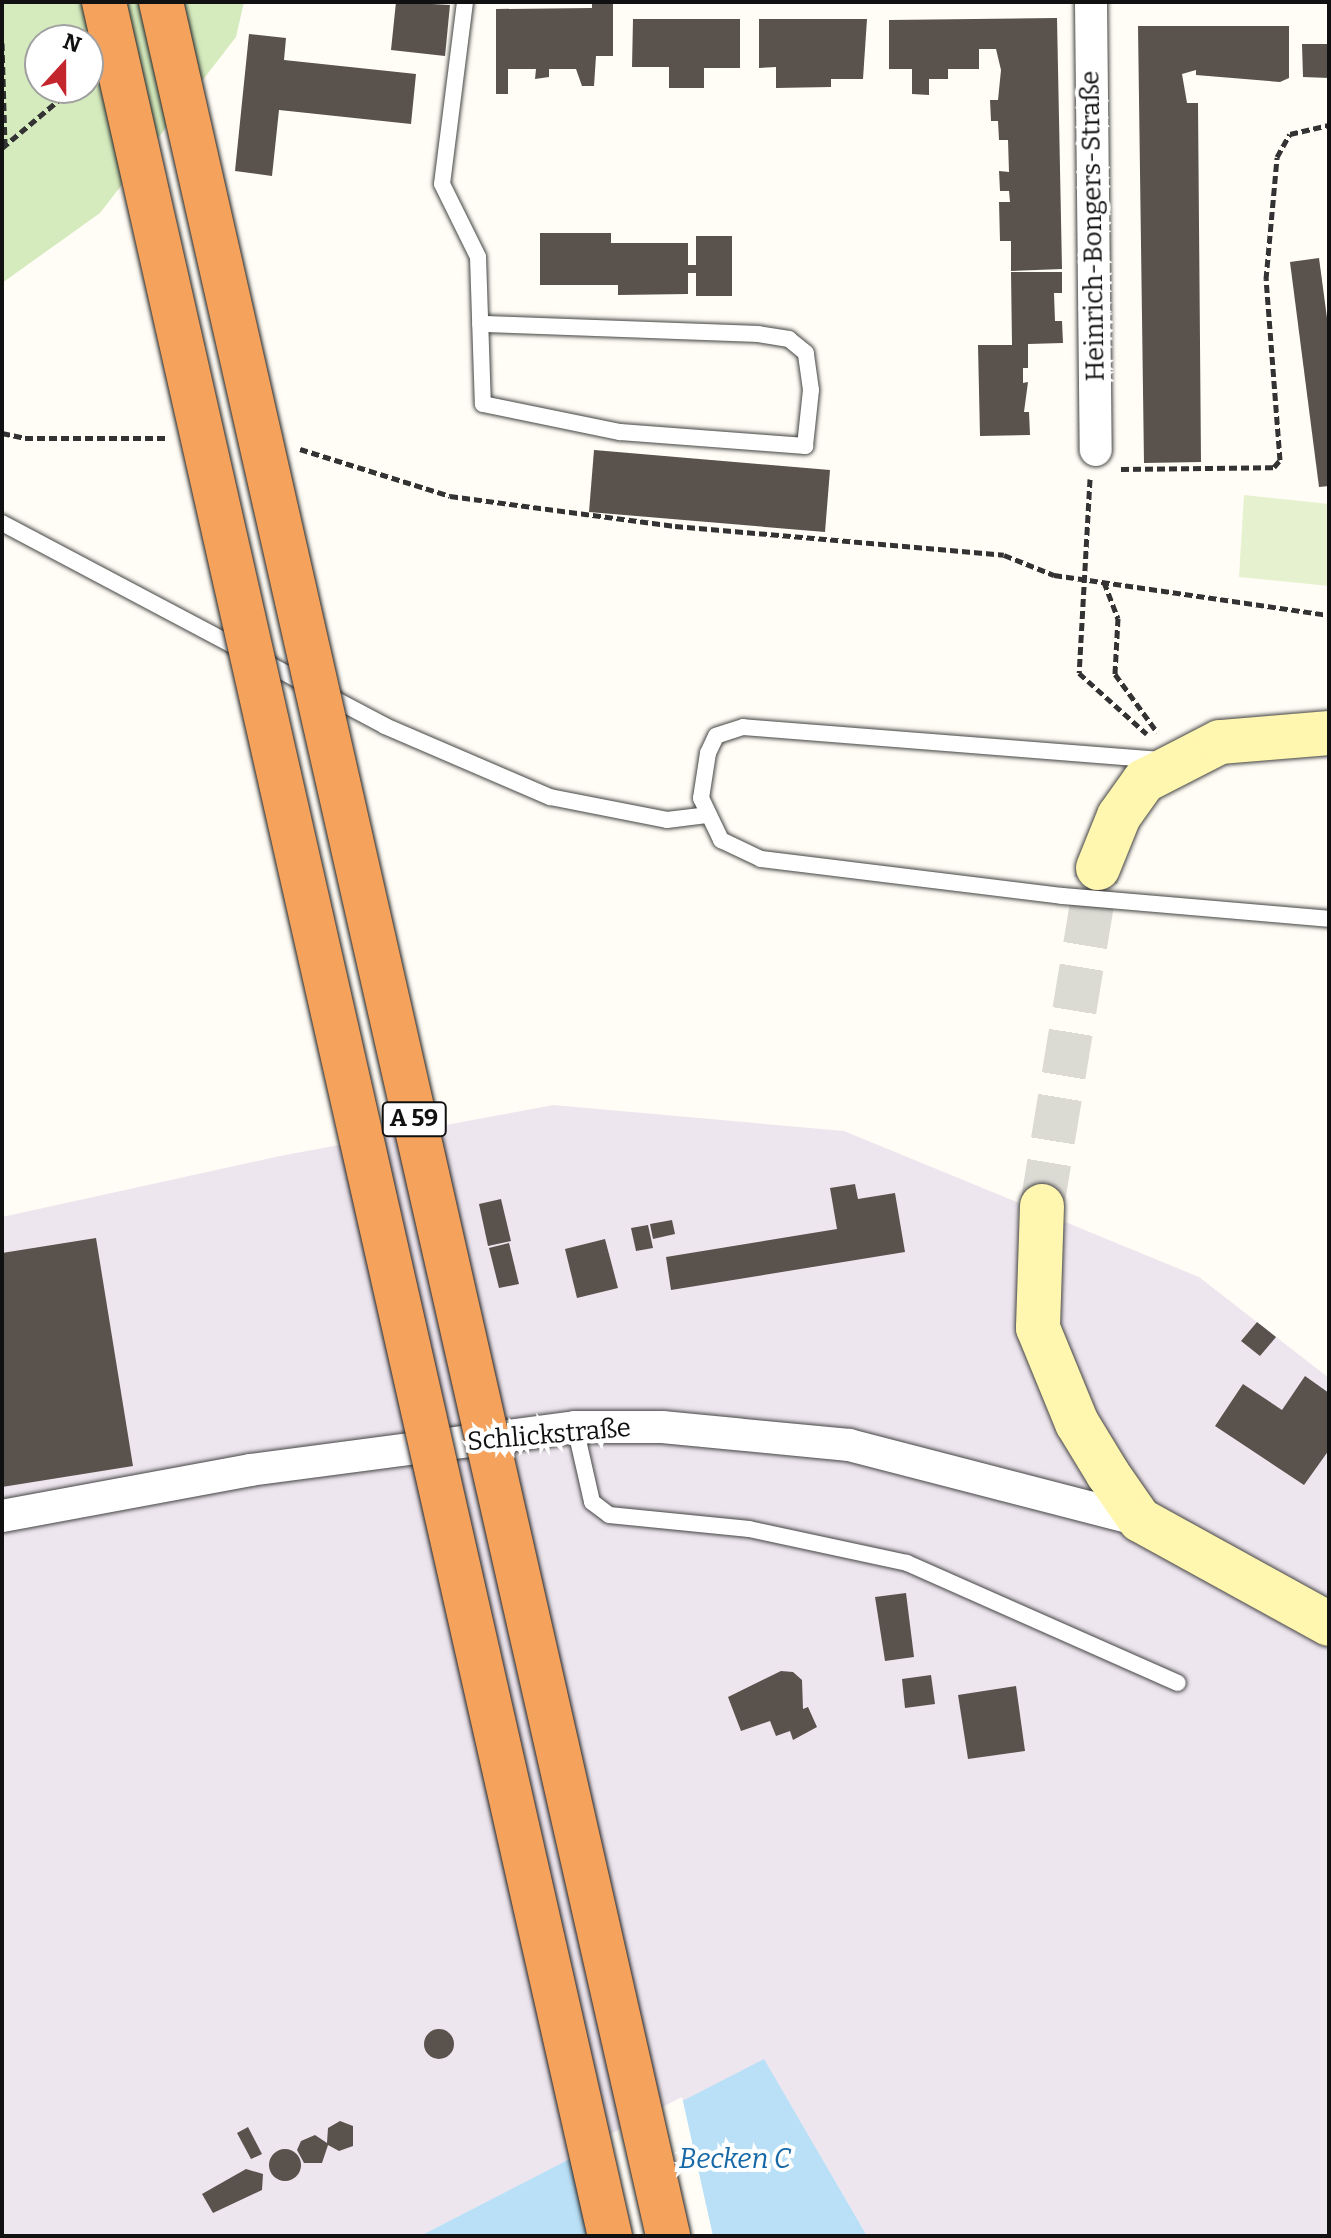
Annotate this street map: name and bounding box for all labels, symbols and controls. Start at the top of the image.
north arrow [24,24,104,104]
text: N [59,27,85,59]
street label: Heinrich-Bongers-Straße [1075,70,1111,382]
road number: A 59 [380,1099,448,1139]
street label: Schlickstraße [466,1412,632,1458]
water label: Becken C [679,2142,791,2176]

